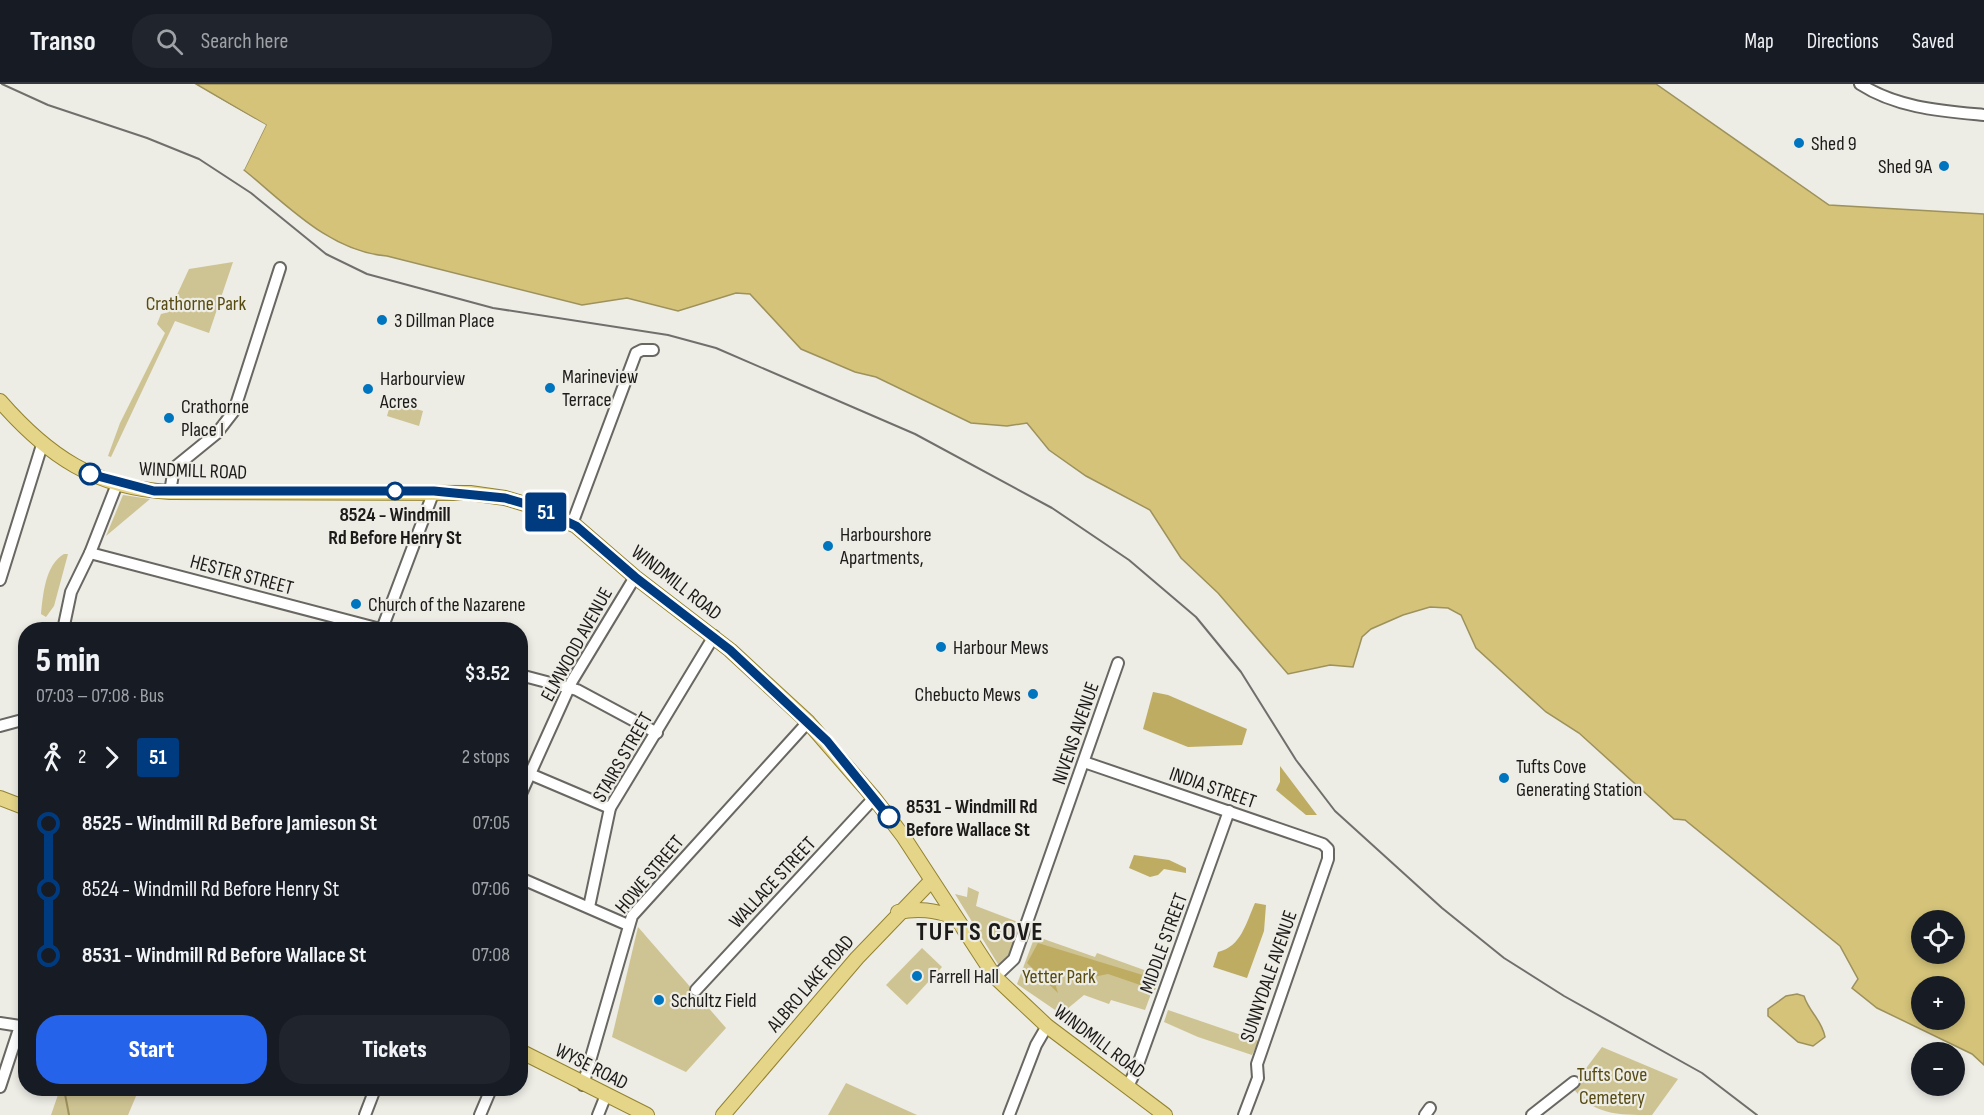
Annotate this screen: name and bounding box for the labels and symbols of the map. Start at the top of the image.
place label: Shed 9 [1811,132,1857,156]
marker: Shed 9 [1792,136,1806,150]
place label: Shed 9A [1878,155,1932,179]
marker: Shed 9A [1937,159,1951,173]
park label: Crathorne Park [146,292,247,316]
place label: 3 Dillman Place [394,309,495,333]
marker: 3 Dillman Place [375,313,389,327]
place label: Marineview Terrace [562,365,638,412]
place label: Harbourview Acres [379,367,465,414]
marker: Marineview Terrace [543,381,557,395]
marker: Harbourview Acres [361,382,375,396]
place label: Crathorne Place I [181,395,249,442]
marker: Crathorne Place I [162,411,176,425]
street label: WINDMILL ROAD [138,457,247,485]
unlabelled marker [79,463,101,485]
marker: 8524 - Windmill Rd Before Henry St [386,482,404,500]
line badge: 51 [519,492,573,532]
place label: 8524 - Windmill Rd Before Henry St [328,503,462,550]
place label: Harbourshore Apartments, [839,523,932,570]
marker: Harbourshore Apartments, [821,539,835,553]
street label: WINDMILL ROAD [626,540,726,626]
street label: HESTER STREET [187,550,296,600]
street label: ELMWOOD AVENUE [536,583,618,706]
place label: Church of the Nazarene [368,593,526,617]
marker: Church of the Nazarene [349,597,363,611]
place label: Harbour Mews [953,636,1049,660]
marker: Harbour Mews [934,640,948,654]
street label: NIVENS AVENUE [1047,679,1105,788]
place label: Chebucto Mews [914,683,1021,707]
marker: Chebucto Mews [1026,687,1040,701]
street label: STAIRS STREET [588,708,658,807]
place label: Tufts Cove Generating Station [1516,755,1642,802]
street label: INDIA STREET [1166,762,1259,814]
marker: Tufts Cove Generating Station [1497,771,1511,785]
place label: 8531 - Windmill Rd Before Wallace St [906,795,1037,842]
marker: 8531 - Windmill Rd Before Wallace St [878,806,900,828]
street label: HOWE STREET [610,831,689,919]
street label: WALLACE STREET [724,832,821,933]
street label: MIDDLE STREET [1135,890,1193,997]
street label: SUNNYDALE AVENUE [1235,907,1303,1045]
district label: TUFTS COVE [916,917,1044,948]
street label: ALBRO LAKE ROAD [761,930,859,1038]
place label: Farrell Hall [929,965,999,989]
park label: Yetter Park [1022,965,1096,989]
marker: Farrell Hall [910,969,924,983]
place label: Schultz Field [671,989,757,1013]
marker: Schultz Field [652,993,666,1007]
street label: WINDMILL ROAD [1049,1000,1150,1084]
street label: WYSE ROAD [551,1038,632,1095]
park label: Tufts Cove Cemetery [1577,1063,1647,1110]

